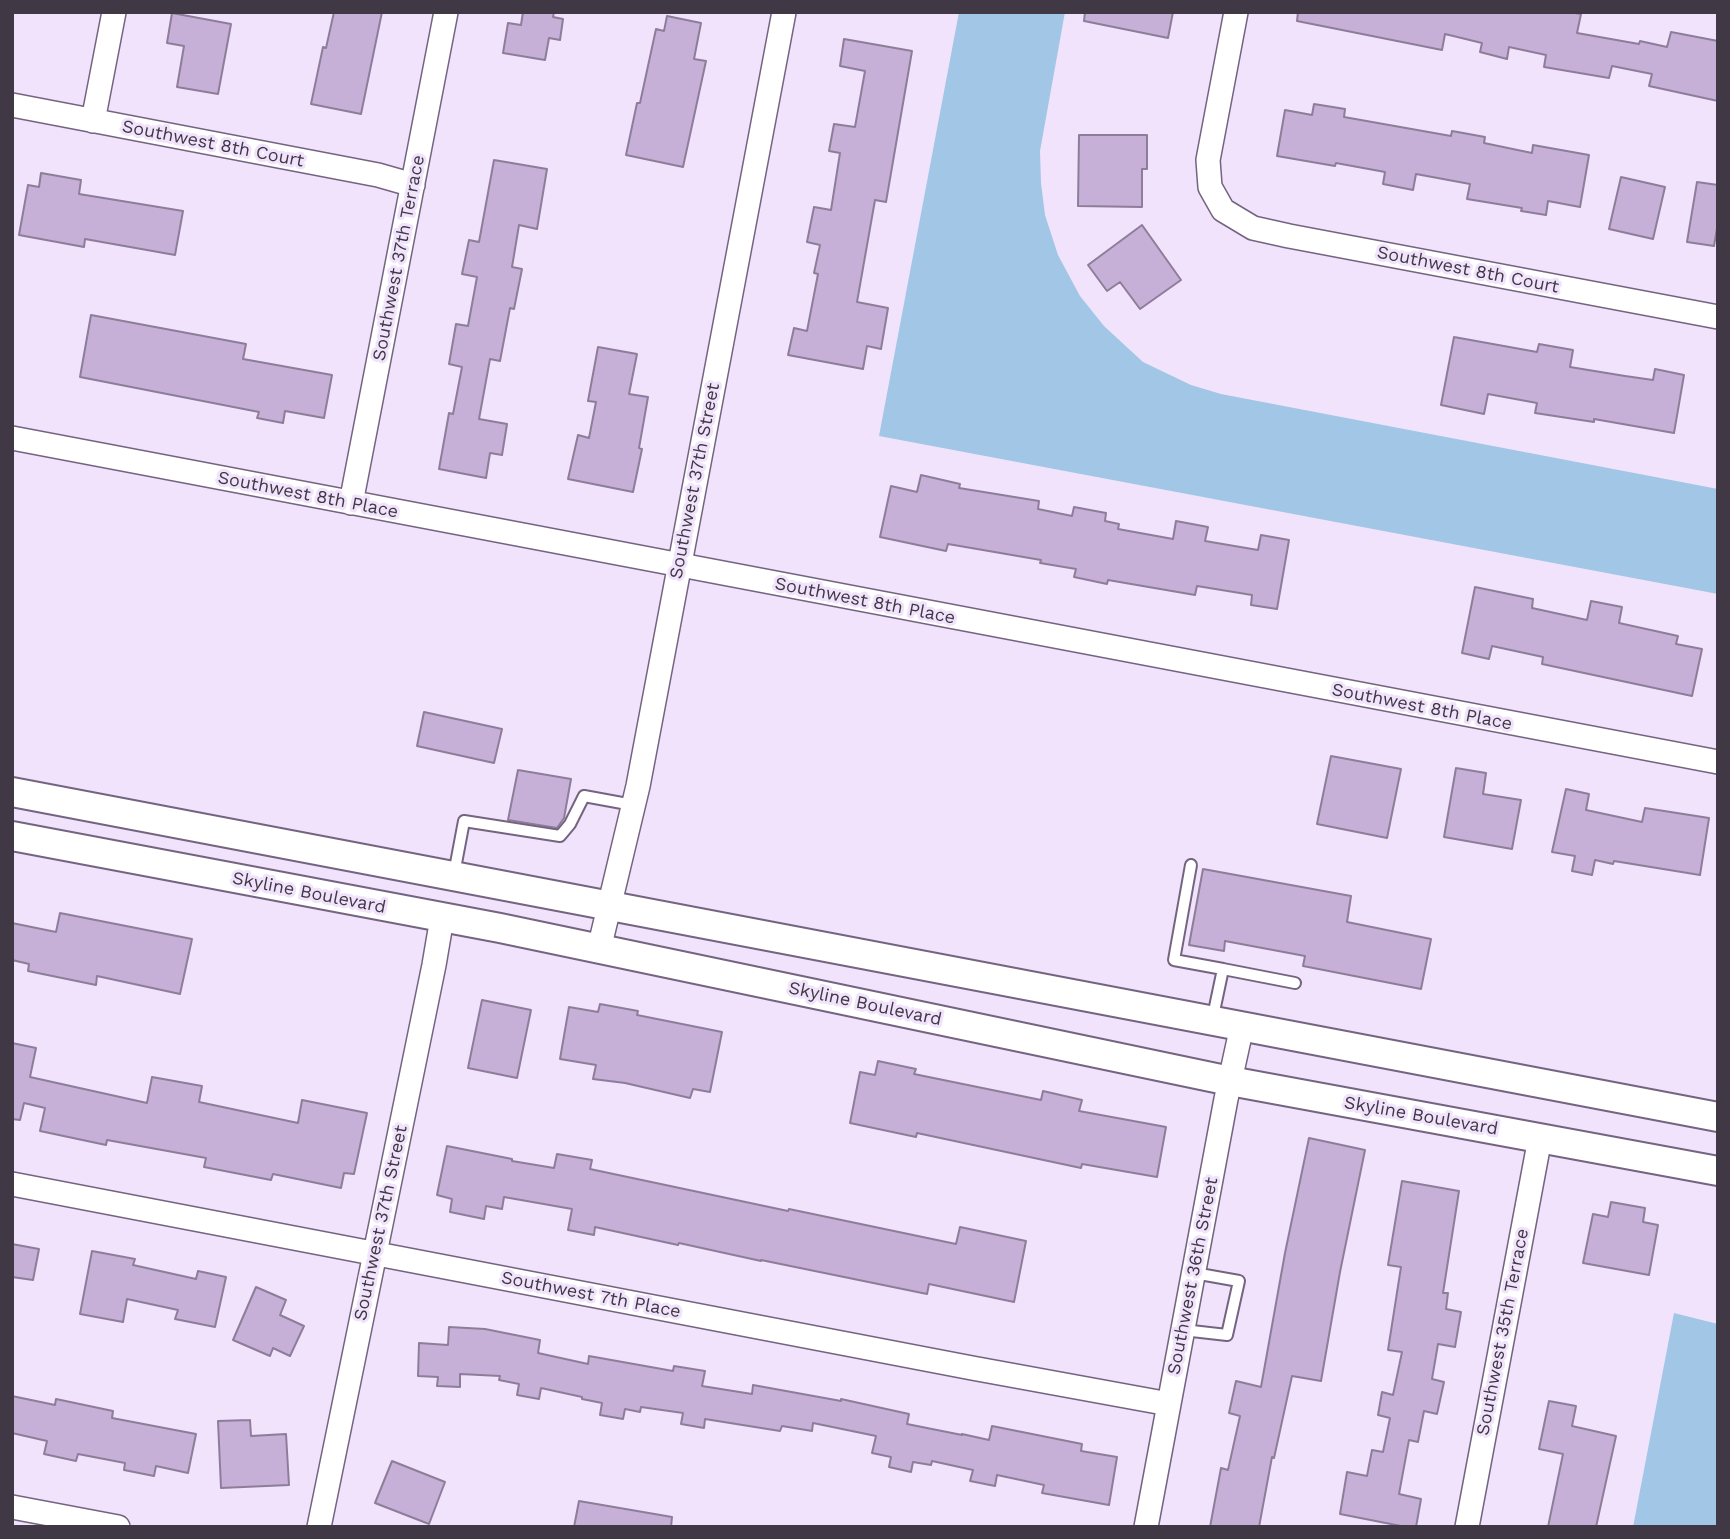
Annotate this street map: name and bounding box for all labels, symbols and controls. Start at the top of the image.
street label: Southwest 8th Court [120,116,306,172]
street label: Southwest 37th Terrace [368,153,430,363]
street label: Southwest 8th Court [1375,242,1561,298]
street label: Southwest 37th Street [665,381,725,581]
street label: Southwest 8th Place [216,467,400,523]
street label: Southwest 8th Place [773,573,957,629]
street label: Southwest 8th Place [1330,679,1514,735]
street label: Skyline Boulevard [230,868,388,918]
street label: Skyline Boulevard [786,977,944,1031]
street label: Skyline Boulevard [1342,1092,1500,1140]
street label: Southwest 37th Street [350,1123,412,1323]
street label: Southwest 36th Street [1163,1175,1223,1377]
street label: Southwest 35th Terrace [1472,1227,1534,1437]
street label: Southwest 7th Place [499,1267,683,1323]

